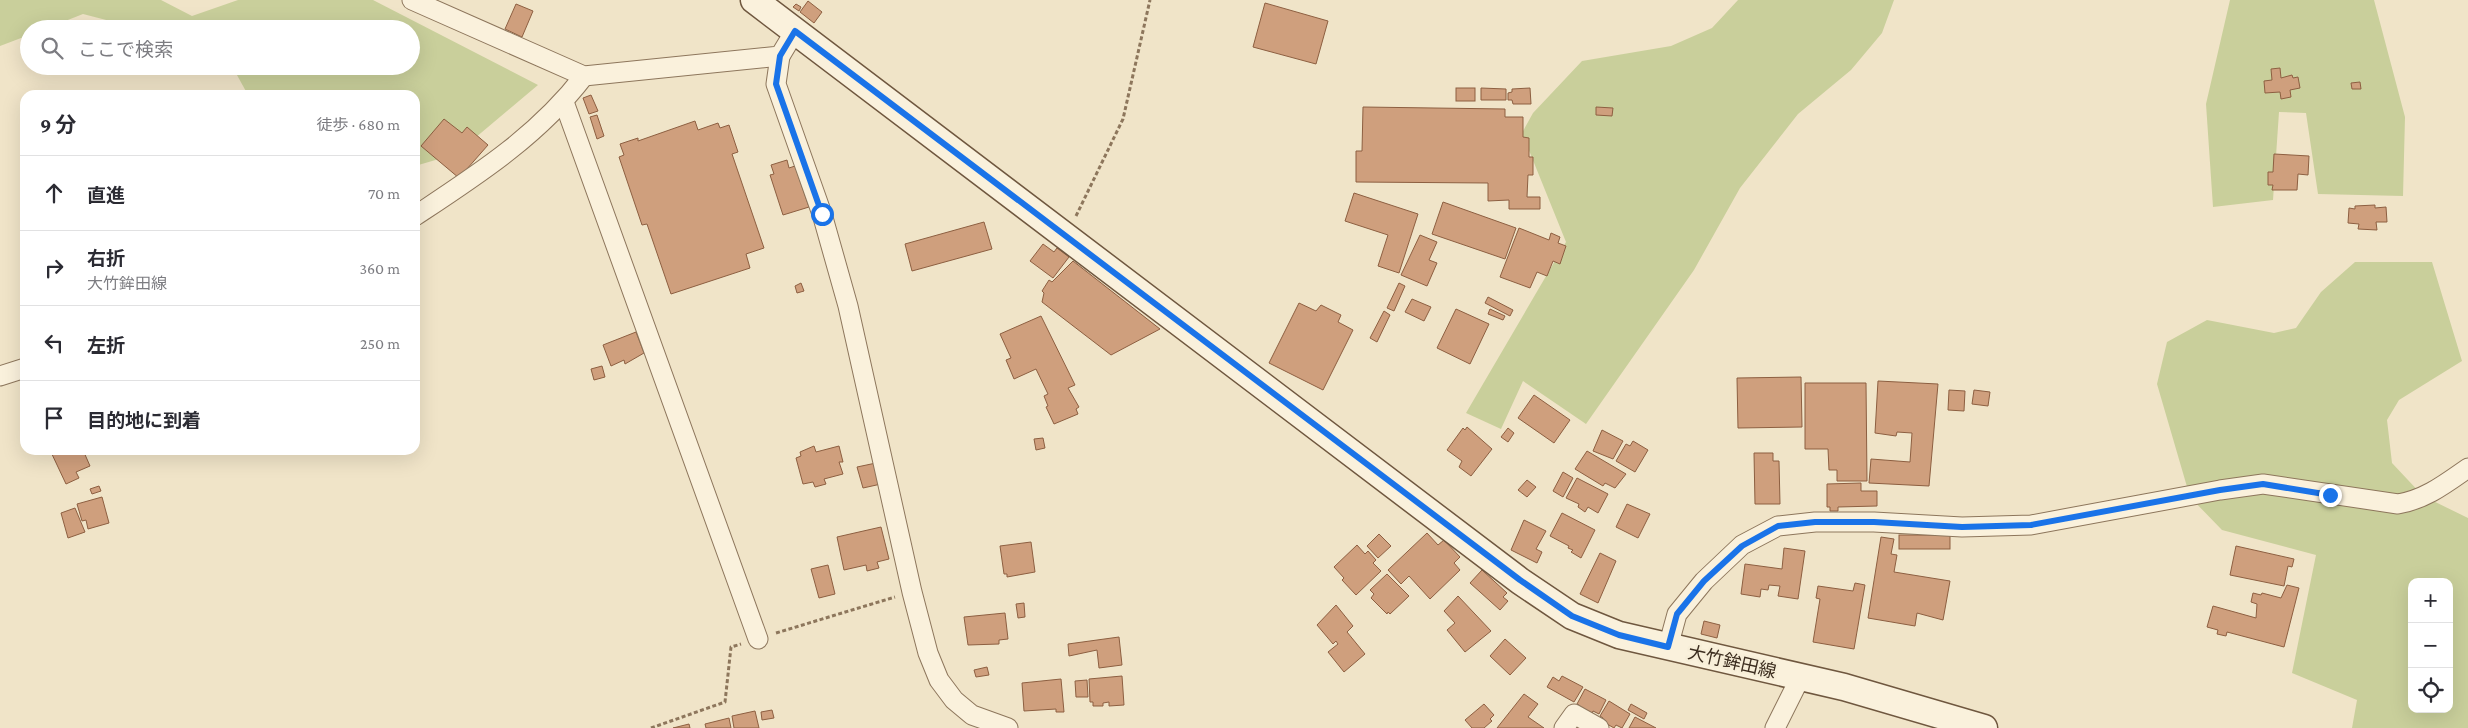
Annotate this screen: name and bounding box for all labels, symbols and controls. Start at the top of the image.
search box [20,20,420,75]
icon: search [38,34,66,62]
text: ここで検索 [78,39,173,60]
text: 9 分 [40,113,77,137]
text: 徒歩 · 680 m [317,116,400,133]
icon: ahead [40,179,68,207]
text: 直進 [87,185,125,206]
text: 70 m [368,185,400,202]
route start [811,203,834,226]
text: 右折 [87,248,125,269]
icon: right [40,254,68,282]
text: 360 m [359,260,400,277]
text: 大竹鉾田線 [87,275,167,292]
icon: left [40,329,68,357]
text: 左折 [87,335,125,356]
text: 250 m [360,335,400,352]
icon: arrive [40,404,68,432]
text: 目的地に到着 [87,410,201,431]
route end [2319,484,2342,507]
map controls [2408,578,2453,713]
button: + [2408,578,2453,623]
button: − [2408,623,2453,668]
street label: 大竹鉾田線 [1686,642,1778,682]
button: locate [2408,668,2453,713]

